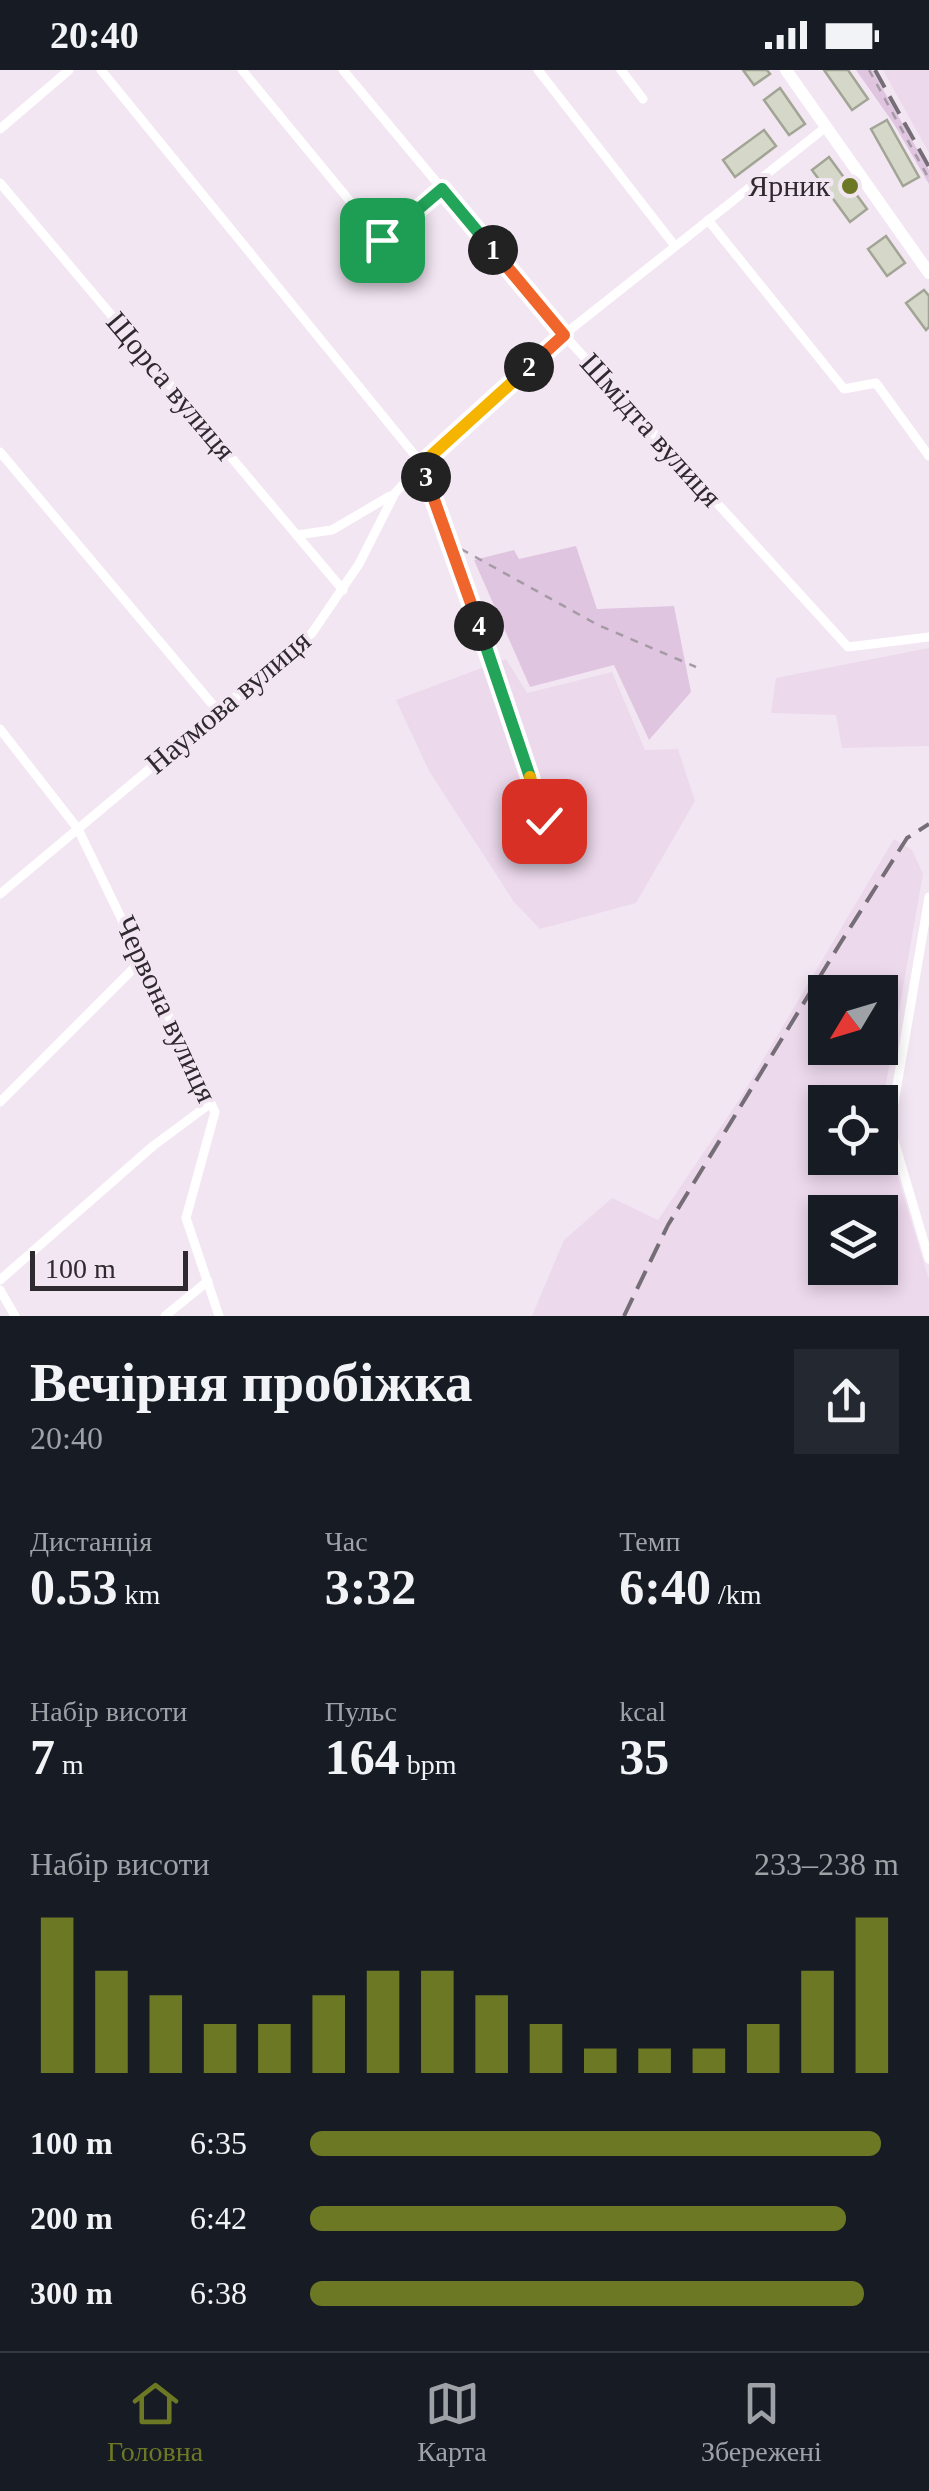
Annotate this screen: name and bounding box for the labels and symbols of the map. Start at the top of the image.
place label: Ярник [748,169,830,202]
marker: Ярник [839,175,861,197]
pin [340,198,425,283]
pin: 1 [468,225,518,275]
street label: Щорса вулиця [100,305,243,466]
pin: 2 [504,342,554,392]
street label: Шмідта вулиця [574,346,729,513]
pin: 3 [401,452,451,502]
pin: 4 [454,601,504,651]
street label: Наумова вулиця [139,623,317,780]
pin [502,779,587,864]
street label: Червона вулиця [109,911,224,1107]
north arrow [808,975,898,1065]
scale bar [30,1246,188,1290]

